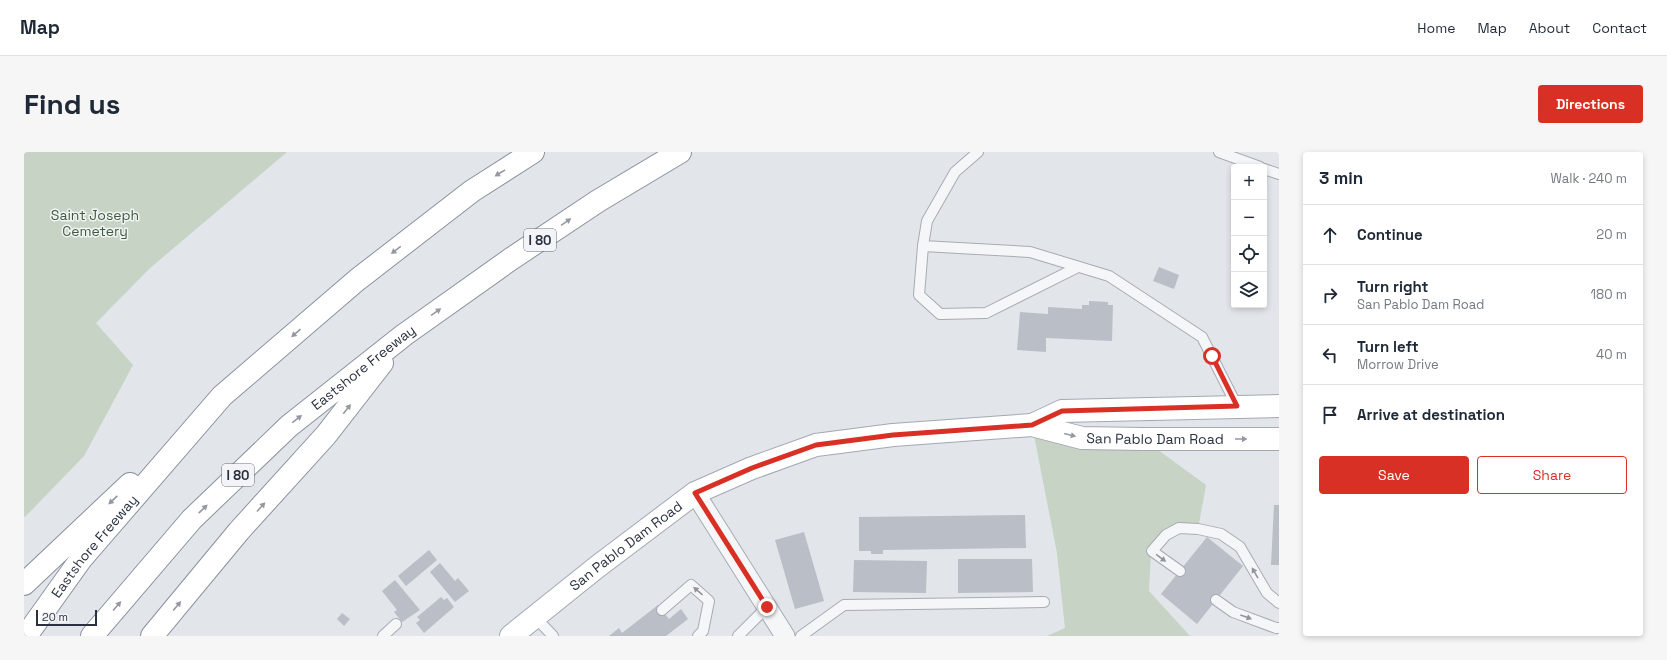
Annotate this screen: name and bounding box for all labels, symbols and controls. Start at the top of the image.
text: Map [20,15,60,40]
text: Home [1417,19,1455,37]
text: Map [1477,19,1507,37]
text: About [1529,19,1570,37]
text: Contact [1592,19,1647,37]
button: Directions [1538,85,1643,123]
text: Find us [24,86,121,122]
map controls [1231,164,1267,308]
button: + [1231,164,1267,200]
text: 3 min [1319,167,1363,189]
one-way arrow [495,169,505,177]
text: Walk · 240 m [1551,170,1627,187]
button: − [1231,200,1267,236]
park label: Saint Joseph Cemetery [51,206,139,240]
one-way arrow [561,218,571,226]
icon: ahead [1319,224,1341,246]
text: Continue [1357,225,1423,244]
text: 20 m [1596,226,1627,243]
road number: I 80 [524,229,556,251]
button: locate [1231,236,1267,272]
one-way arrow [390,246,401,254]
button: layers [1231,272,1267,308]
text: Turn right [1357,277,1428,296]
icon: right [1319,284,1341,306]
text: 180 m [1591,286,1627,303]
text: San Pablo Dam Road [1357,296,1484,313]
one-way arrow [431,308,441,316]
street label: Eastshore Freeway [308,321,419,414]
one-way arrow [290,328,301,337]
text: Turn left [1357,337,1419,356]
icon: left [1319,344,1341,366]
text: 40 m [1596,346,1627,363]
route start [1203,347,1221,365]
text: Morrow Drive [1357,356,1439,373]
one-way arrow [342,403,351,414]
icon: arrive [1319,404,1341,426]
text: Arrive at destination [1357,405,1505,424]
one-way arrow [292,415,303,423]
street label: San Pablo Dam Road [1086,429,1224,448]
one-way arrow [1064,432,1076,438]
one-way arrow [1235,436,1248,442]
button: Save [1319,456,1469,494]
button: Share [1477,456,1627,494]
road number: I 80 [222,464,254,486]
street label: Eastshore Freeway [47,491,142,601]
one-way arrow [108,495,118,505]
street label: San Pablo Dam Road [566,497,686,595]
one-way arrow [257,502,266,512]
one-way arrow [198,504,208,514]
one-way arrow [1156,554,1167,562]
one-way arrow [1251,567,1258,579]
one-way arrow [693,587,703,596]
route end [758,598,776,616]
one-way arrow [112,601,121,611]
one-way arrow [173,601,182,611]
scale bar [36,608,97,627]
text: 20 m [42,610,68,624]
one-way arrow [1240,615,1252,621]

